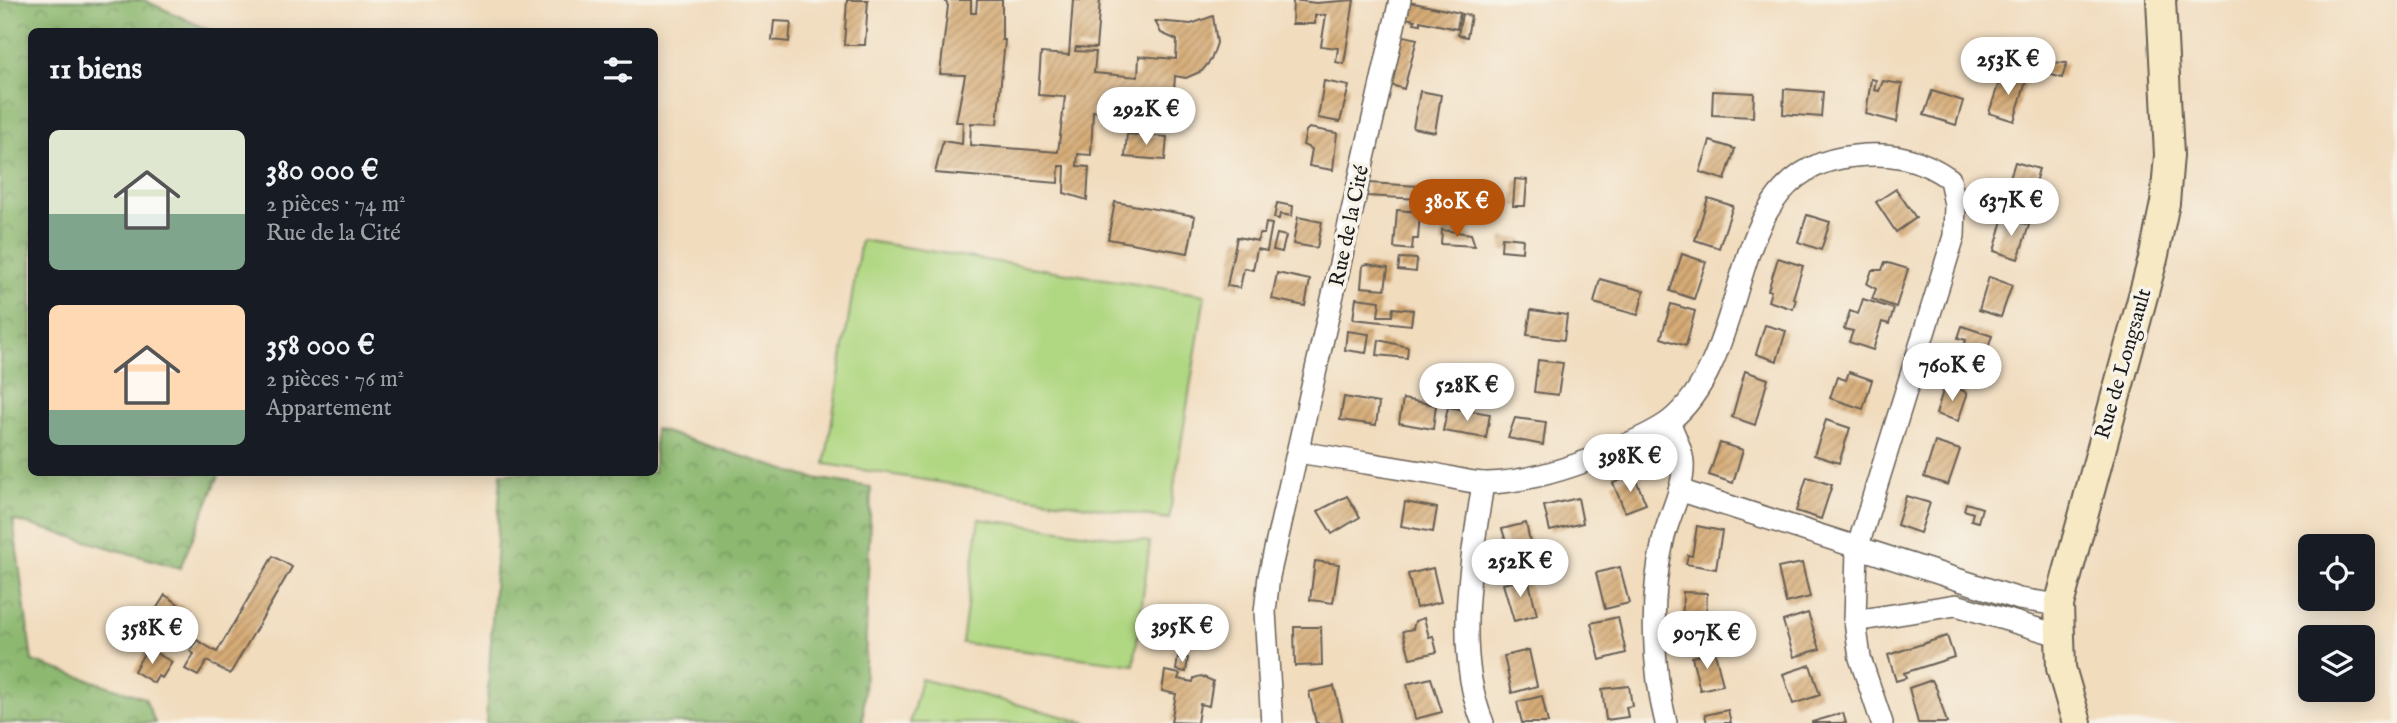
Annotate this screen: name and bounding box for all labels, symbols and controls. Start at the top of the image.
pin: 253K € [1951,38,2065,97]
text: 253K € [1977,45,2039,74]
text: 11 biens [49,51,142,89]
icon: filters [599,51,637,89]
pin: 292K € [1089,88,1203,147]
text: 292K € [1113,95,1179,124]
text: 380 000 € [266,152,379,190]
icon: home [105,158,189,242]
street label: Rue de la Cité [1324,163,1376,289]
pin: 637K € [1954,178,2068,238]
pin: 380K € [1400,180,1514,239]
text: 637K € [1979,186,2043,215]
text: 380K € [1425,187,1489,216]
text: 2 pièces · 74 m² [266,190,406,219]
text: Rue de la Cité [266,219,401,248]
street label: Rue de Longsault [2090,285,2158,443]
text: 358 000 € [266,327,375,365]
icon: home [105,333,189,417]
pin: 760K € [1895,344,2009,403]
text: 760K € [1919,351,1985,380]
pin: 528K € [1410,364,1524,423]
text: 2 pièces · 76 m² [266,365,404,394]
text: 528K € [1435,371,1499,400]
text: Appartement [266,394,392,423]
pin: 398K € [1573,434,1687,494]
text: 398K € [1599,442,1661,471]
map controls [2298,534,2375,702]
button: locate [2298,534,2375,611]
pin: 252K € [1463,540,1577,599]
text: 252K € [1488,547,1552,576]
pin: 395K € [1125,604,1239,664]
pin: 358K € [95,606,209,666]
text: 395K € [1151,612,1213,641]
pin: 907K € [1650,612,1764,671]
text: 358K € [121,614,183,643]
text: 907K € [1673,619,1741,648]
button: layers [2298,625,2375,702]

